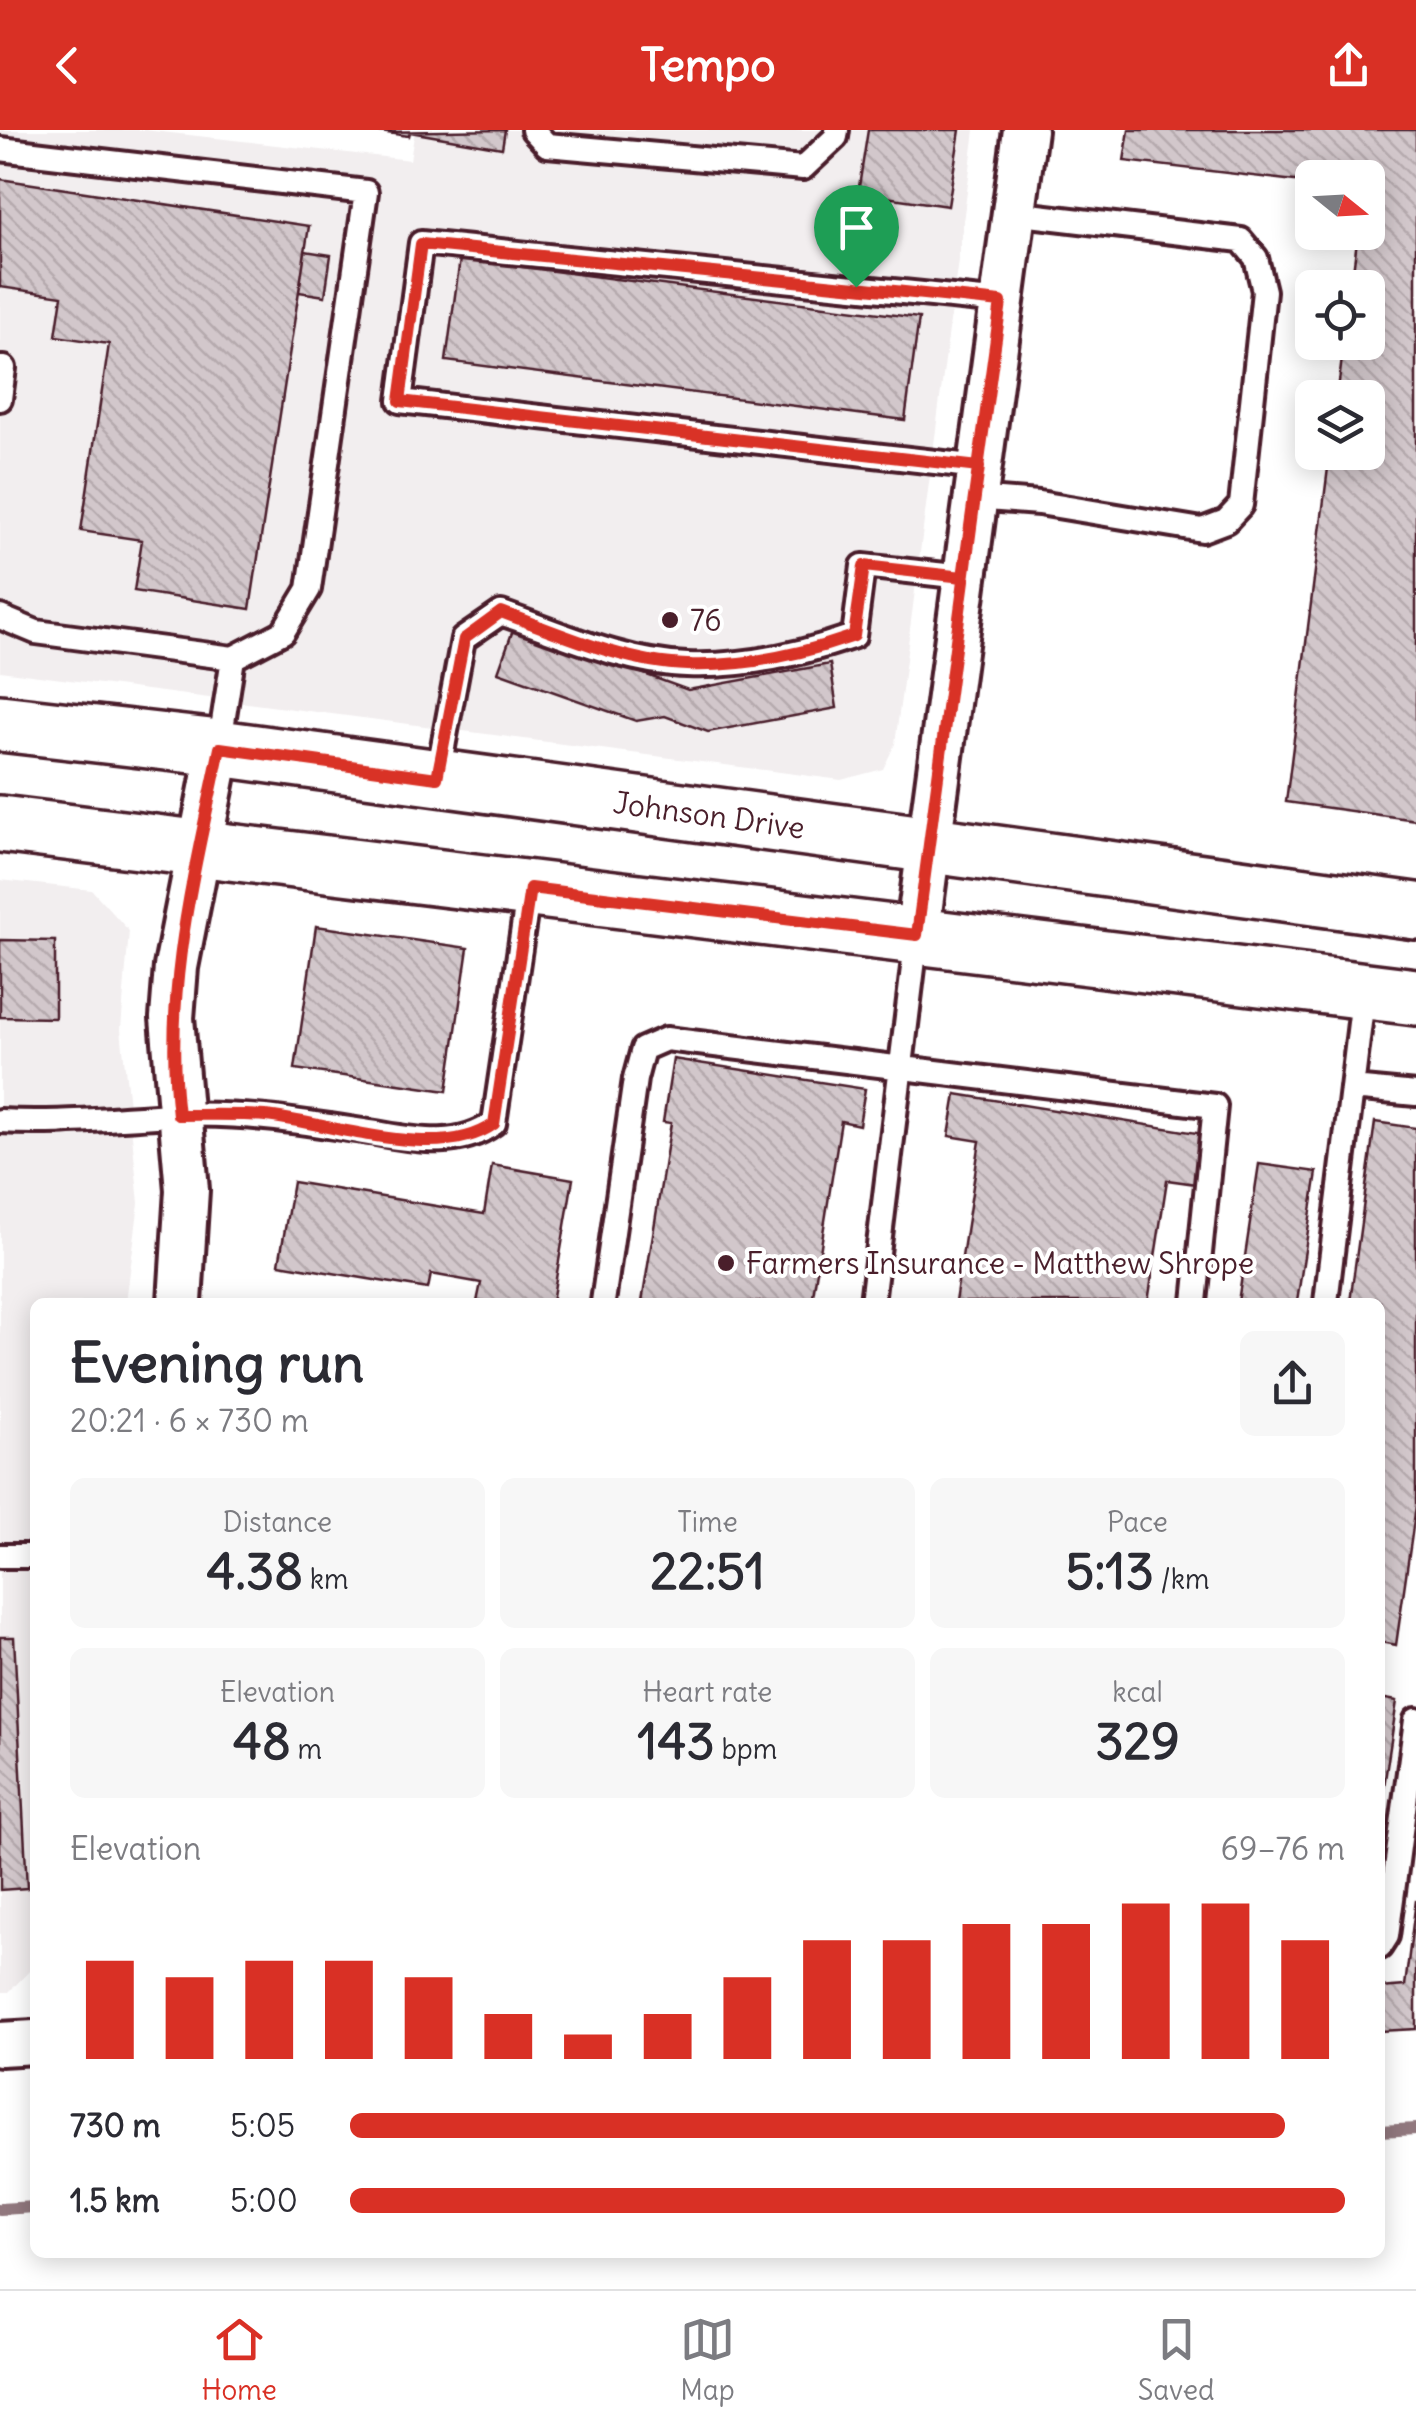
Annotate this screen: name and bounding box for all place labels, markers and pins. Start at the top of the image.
pin [814,185,899,288]
place label: 76 [690,601,722,639]
marker: 76 [659,609,681,631]
place label: Farmers Insurance - Matthew Shrope [746,1244,1254,1282]
marker: Farmers Insurance - Matthew Shrope [715,1252,737,1274]

